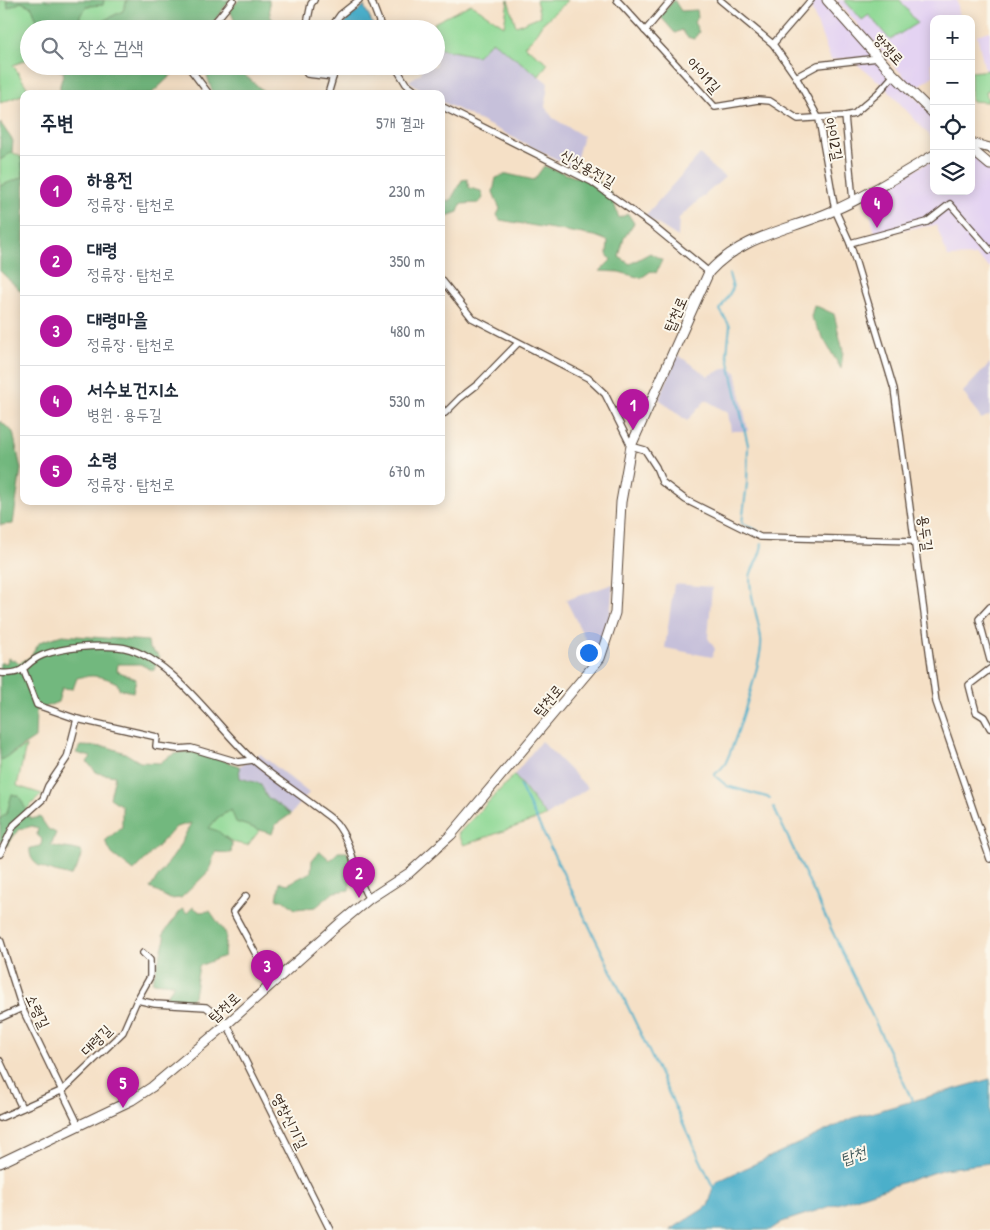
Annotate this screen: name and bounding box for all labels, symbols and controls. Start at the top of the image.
map controls [930,15,975,195]
button: + [930,15,975,60]
search box [20,20,445,75]
street label: 항쟁로 [869,29,909,69]
icon: search [38,34,66,62]
text: 장소 검색 [78,34,144,60]
street label: 아이1길 [682,52,726,98]
button: − [930,60,975,105]
button: locate [930,105,975,150]
text: 주변 [40,108,74,137]
text: 5개 결과 [376,112,425,134]
street label: 아이2길 [819,116,849,162]
street label: 신상용전길 [557,144,619,192]
button: layers [930,150,975,195]
text: 하용전 [87,166,133,192]
text: 1 [53,180,59,202]
text: 230 m [389,180,425,202]
pin: 4 [861,187,893,228]
text: 정류장 · 탑천로 [87,193,175,215]
text: 대령 [87,236,118,262]
text: 2 [52,250,60,272]
text: 350 m [389,250,425,272]
text: 정류장 · 탑천로 [87,263,175,285]
street label: 탑천로 [658,293,692,335]
text: 대령마을 [87,306,148,332]
text: 3 [52,320,60,342]
text: 480 m [390,320,425,342]
text: 정류장 · 탑천로 [87,333,175,355]
text: 서수보건지소 [87,376,179,402]
pin: 1 [617,389,649,430]
text: 4 [53,390,59,412]
text: 530 m [389,390,425,412]
text: 병원 · 용두길 [87,403,162,425]
text: 소령 [87,446,118,472]
text: 5 [53,460,59,482]
text: 670 m [389,460,425,482]
text: 정류장 · 탑천로 [87,473,175,495]
street label: 용두길 [913,514,939,552]
your location [576,640,602,666]
street label: 탑천로 [528,679,568,721]
pin: 2 [343,857,375,898]
pin: 3 [251,950,283,991]
street label: 탑천로 [204,987,244,1027]
street label: 소령길 [21,990,55,1032]
street label: 대령길 [76,1020,116,1060]
pin: 5 [107,1067,139,1108]
street label: 영창신기길 [267,1089,313,1153]
water label: 탑천 [837,1140,871,1170]

